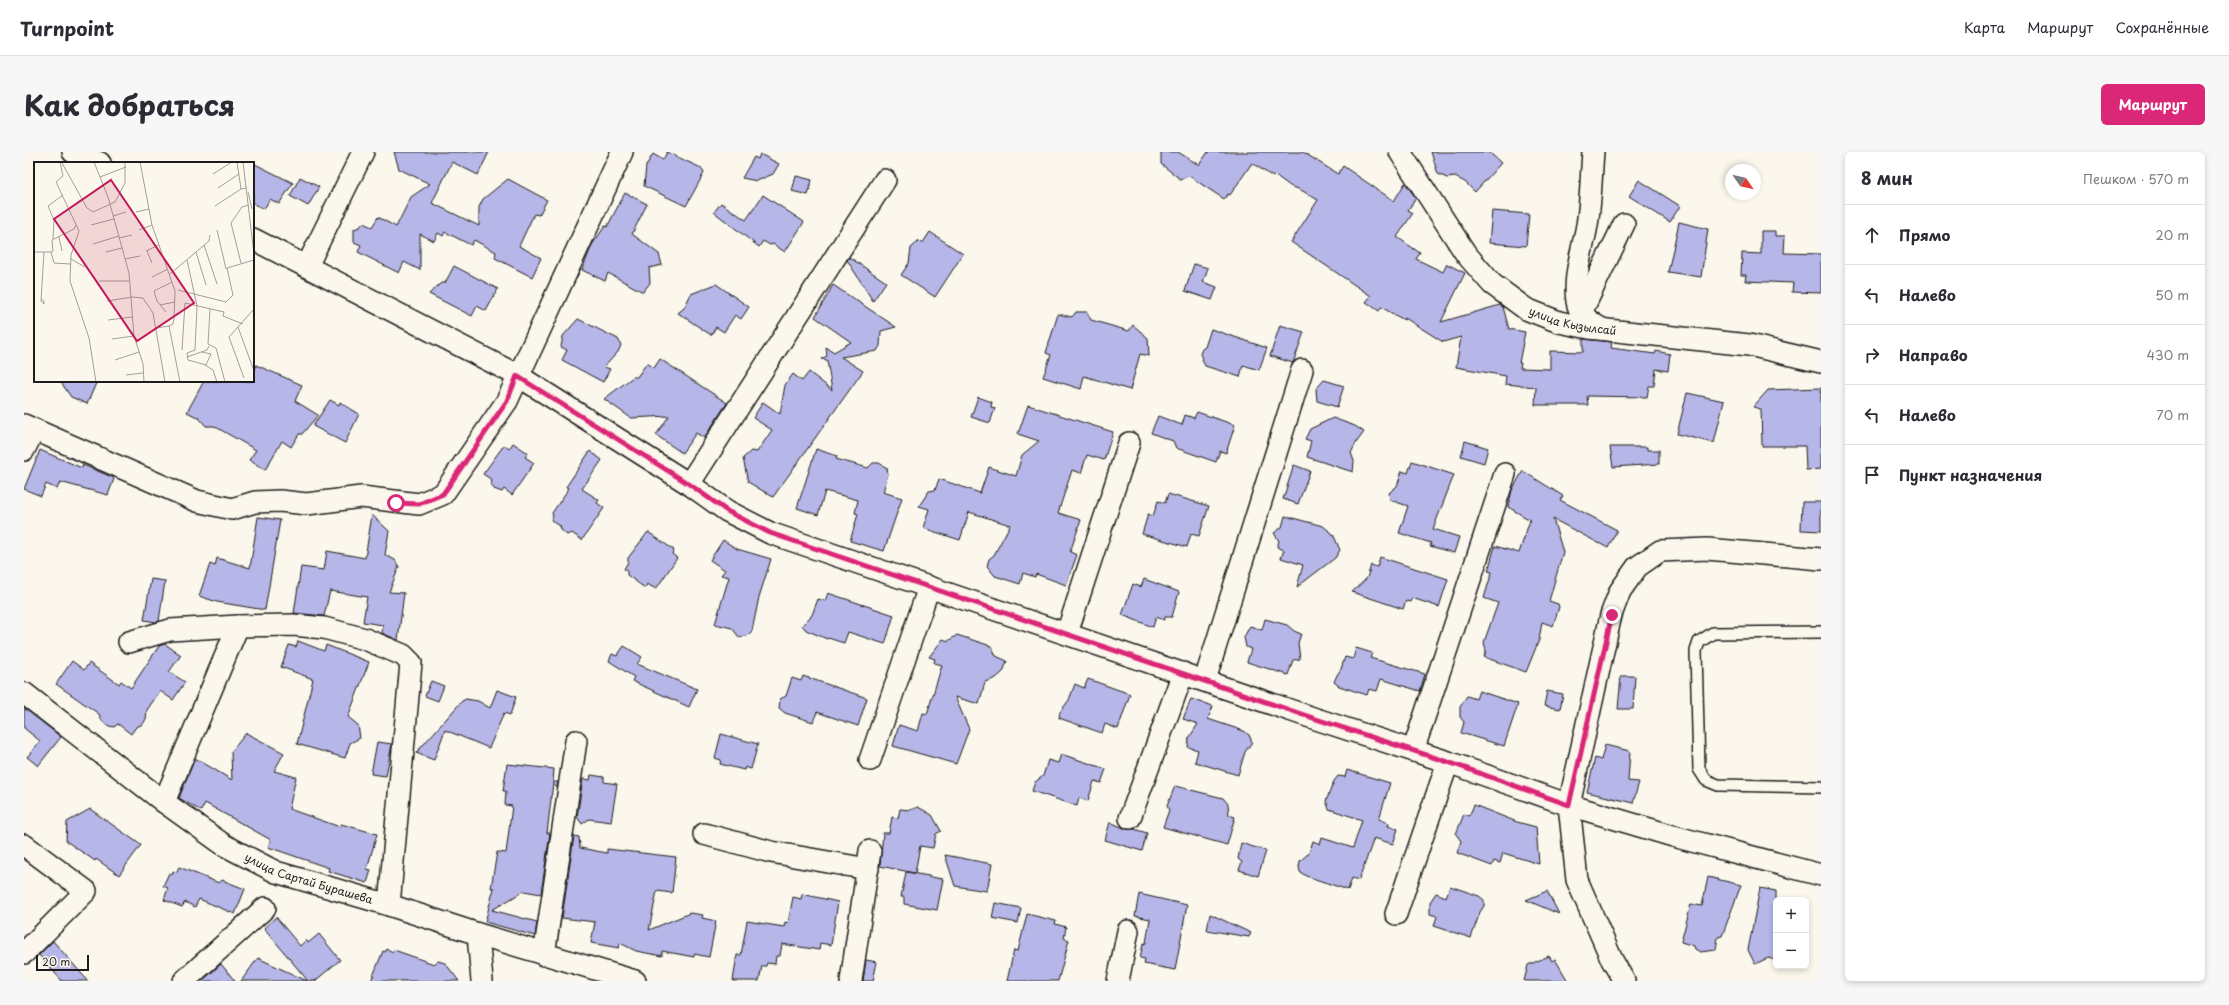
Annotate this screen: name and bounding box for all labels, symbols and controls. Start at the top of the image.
text: Turnpoint [20,14,114,42]
text: Карта [1964,17,2005,38]
text: Маршрут [2027,17,2093,38]
text: Сохранённые [2115,17,2209,38]
text: Как добраться [24,83,235,126]
button: Маршрут [2101,84,2205,125]
inset map [34,162,254,382]
north arrow [1725,164,1761,200]
text: 8 мин [1861,165,1913,191]
text: Пешком · 570 m [2083,169,2189,188]
text: Прямо [1899,223,1950,246]
icon: ahead [1861,224,1883,246]
text: 20 m [2155,225,2189,244]
text: Налево [1899,283,1956,306]
icon: left [1861,284,1883,306]
text: 50 m [2155,285,2189,304]
street label: улица Кызылсай [1527,302,1617,339]
text: Направо [1899,343,1968,366]
icon: right [1861,344,1883,366]
text: 430 m [2147,345,2189,364]
text: Налево [1899,403,1956,426]
icon: left [1861,404,1883,426]
text: 70 m [2156,405,2189,424]
text: Пункт назначения [1899,463,2042,486]
icon: arrive [1861,464,1883,486]
route start [387,494,405,512]
route end [1603,606,1621,624]
street label: улица Сартай Бурашева [242,848,375,908]
map controls [1773,897,1809,969]
button: + [1773,897,1809,933]
button: − [1773,933,1809,969]
scale bar [36,953,89,972]
text: 20 m [42,953,70,970]

